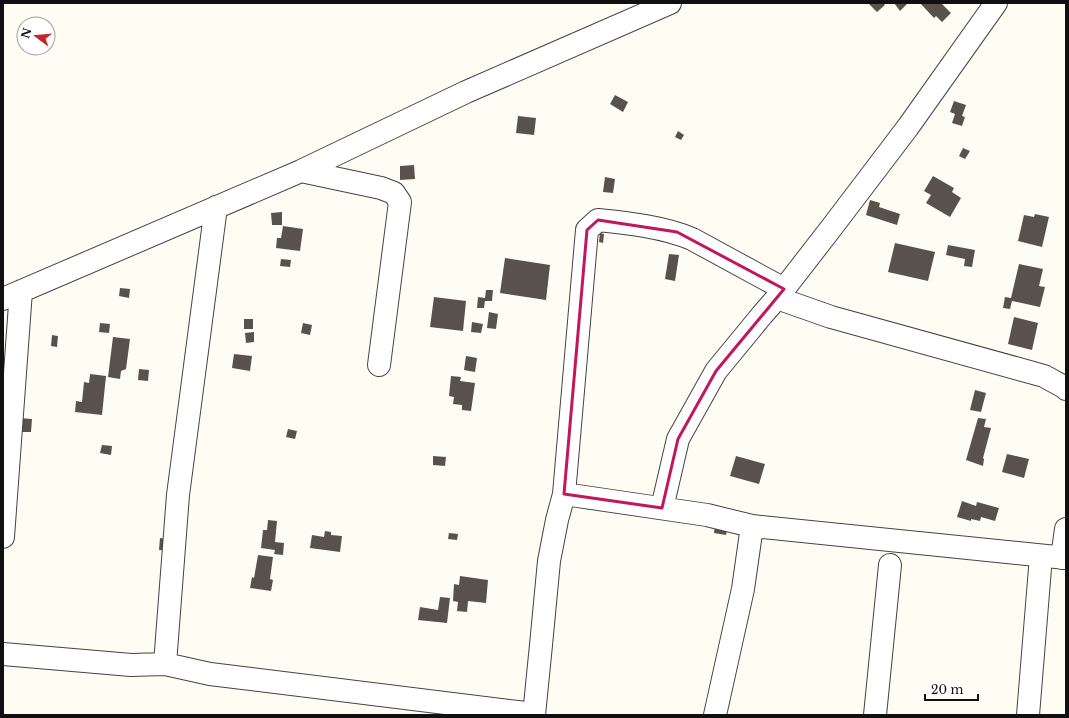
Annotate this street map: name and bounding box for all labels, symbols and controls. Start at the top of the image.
north arrow [16,16,56,56]
text: N [18,26,35,40]
scale bar [925,676,978,702]
text: 20 m [931,682,963,697]

